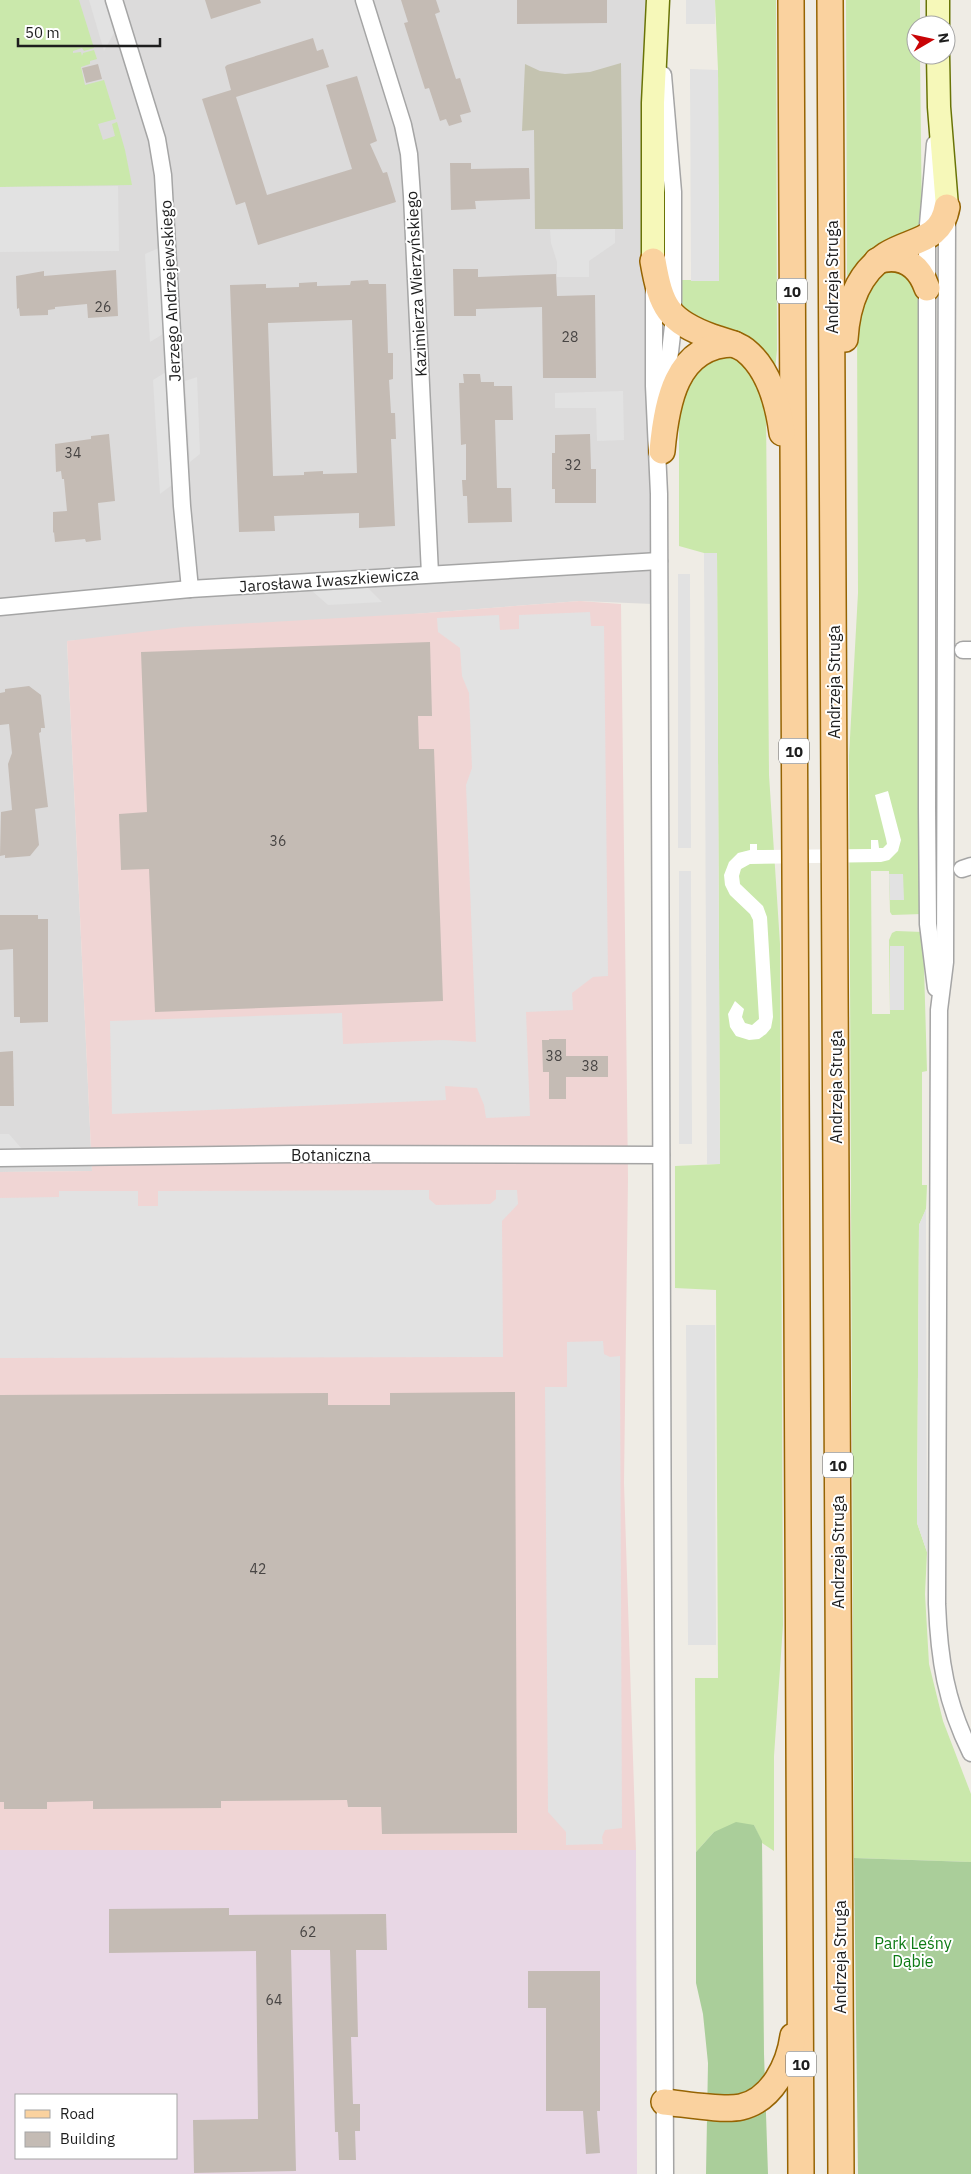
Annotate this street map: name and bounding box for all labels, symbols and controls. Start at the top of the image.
scale bar [18,15,160,47]
north arrow [906,15,956,65]
text: 50 m [25,23,60,42]
text: N [934,32,954,44]
street label: Kazimierza Wierzyńskiego [401,191,431,377]
street label: Jerzego Andrzejewskiego [155,200,185,382]
street label: Andrzeja Struga [822,220,842,334]
road number: 10 [777,278,807,304]
house number: 26 [95,298,111,316]
house number: 28 [562,328,578,346]
house number: 34 [65,444,81,462]
house number: 32 [565,456,581,474]
street label: Jarosława Iwaszkiewicza [238,564,420,596]
street label: Andrzeja Struga [824,625,844,739]
road number: 10 [779,738,809,764]
house number: 36 [270,832,286,850]
street label: Andrzeja Struga [826,1030,846,1144]
house number: 38 [546,1047,562,1065]
house number: 38 [582,1057,598,1075]
street label: Botaniczna [291,1145,371,1165]
road number: 10 [823,1452,853,1478]
street label: Andrzeja Struga [828,1495,848,1609]
house number: 42 [250,1560,266,1578]
street label: Andrzeja Struga [830,1900,850,2014]
house number: 62 [300,1923,316,1941]
park label: Park Leśny Dąbie [874,1933,952,1971]
house number: 64 [266,1991,282,2009]
road number: 10 [786,2052,816,2076]
legend [15,2094,178,2159]
text: Road [60,2104,95,2123]
text: Building [60,2129,115,2148]

